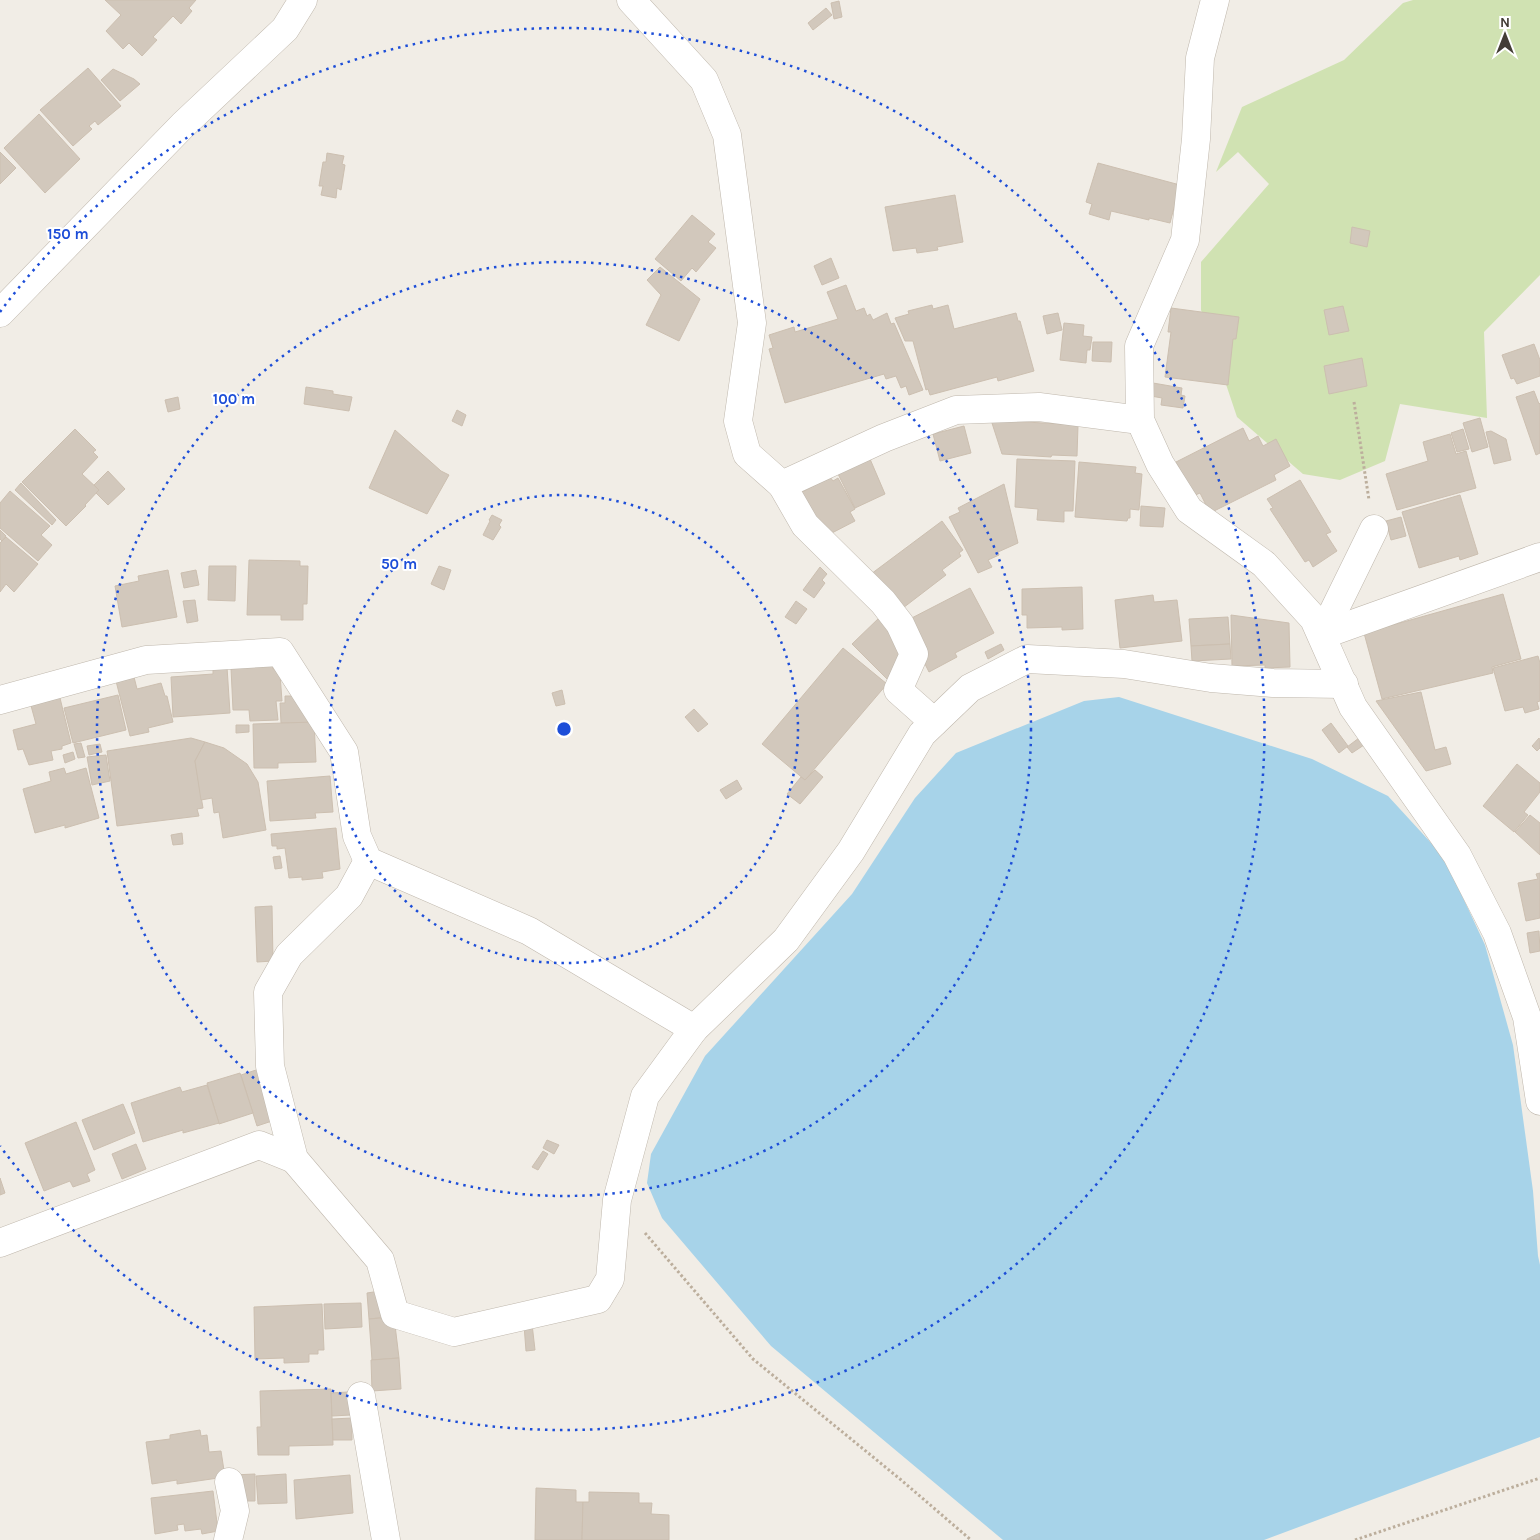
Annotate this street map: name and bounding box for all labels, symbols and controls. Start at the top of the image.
north arrow [1480,10,1530,60]
text: N [1500,14,1510,31]
text: 150 m [47,225,89,243]
text: 100 m [213,390,255,408]
text: 50 m [381,555,417,573]
centre of rings [555,720,573,738]

